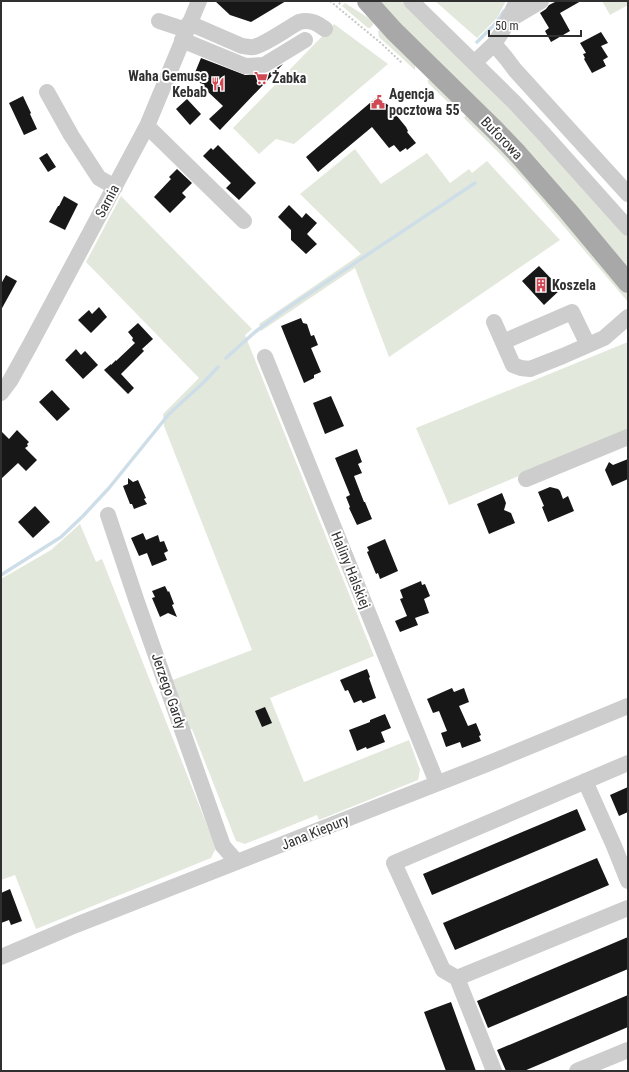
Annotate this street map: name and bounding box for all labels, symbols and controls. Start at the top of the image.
scale bar [489,12,581,38]
text: 50 m [495,19,519,33]
place label: Waha Gemuse Kebab [128,68,207,100]
supermarket icon: Żabka [253,70,269,86]
place label: Żabka [272,70,307,86]
restaurant icon: Waha Gemuse Kebab [210,76,226,92]
place label: Agencja pocztowa 55 [389,86,460,118]
public building icon: Agencja pocztowa 55 [370,94,386,110]
street label: Buforowa [478,113,526,163]
street label: Sarnia [92,182,122,220]
building icon: Koszela [533,277,549,293]
place label: Koszela [552,277,596,293]
street label: Haliny Halskiej [328,529,374,611]
street label: Jerzego Gardy [149,651,190,731]
street label: Jana Kiepury [279,811,351,853]

